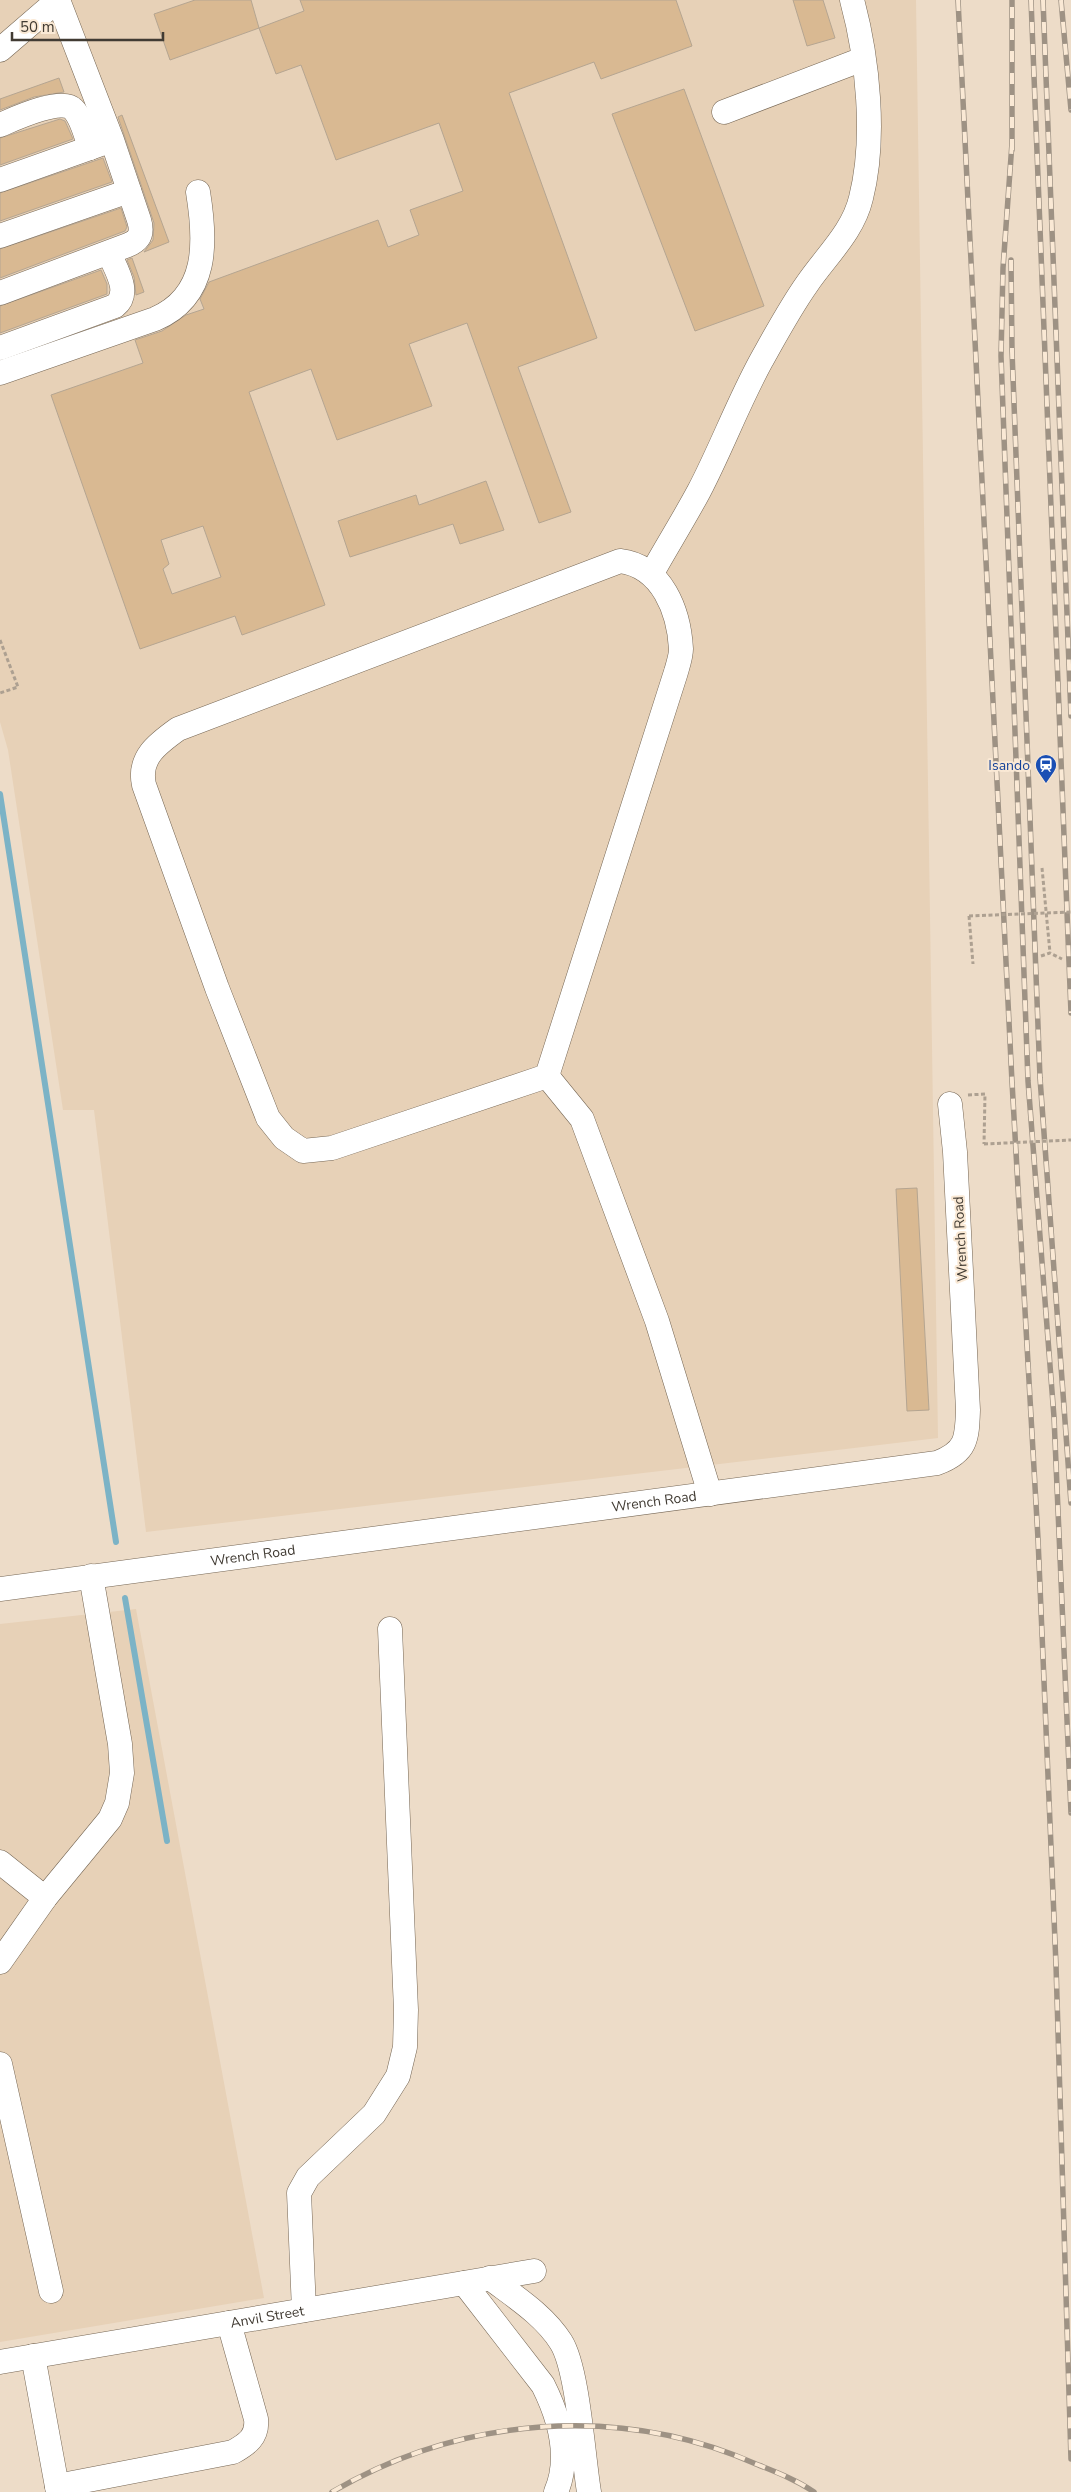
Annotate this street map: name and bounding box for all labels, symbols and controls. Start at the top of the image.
scale bar [12,10,164,42]
text: 50 m [20,17,55,37]
station icon: Isando [1034,753,1058,784]
place label: Isando [988,756,1030,775]
street label: Wrench Road [949,1196,972,1282]
street label: Wrench Road [610,1486,698,1517]
street label: Wrench Road [209,1540,296,1571]
street label: Anvil Street [229,2301,306,2333]

